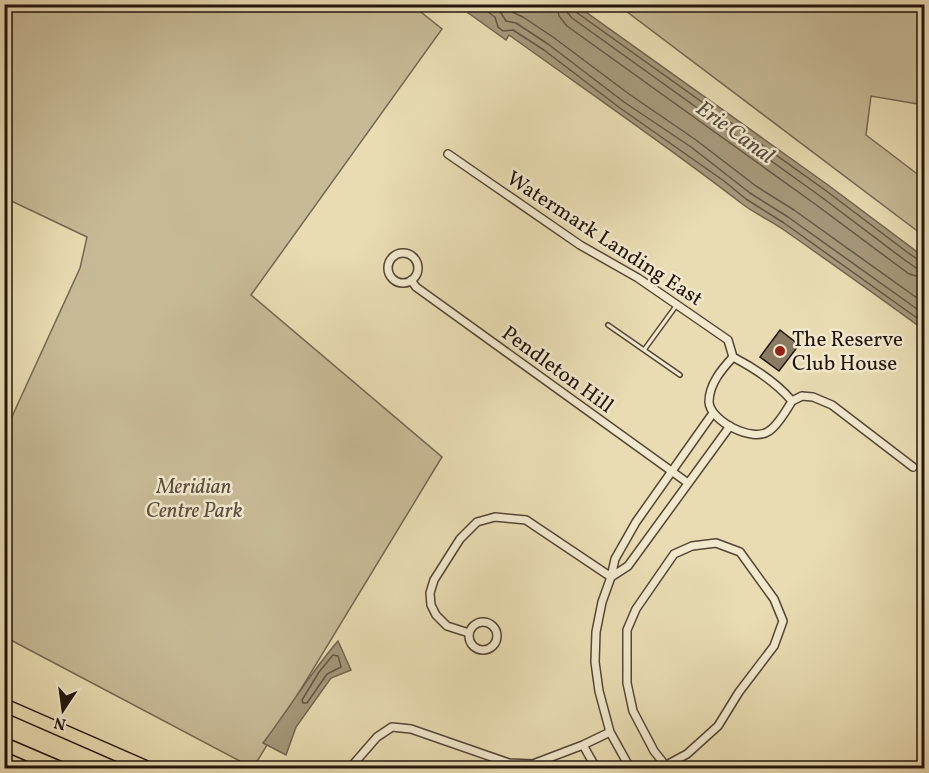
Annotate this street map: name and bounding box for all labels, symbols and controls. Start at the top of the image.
water label: Erie Canal [689,94,781,172]
street label: Watermark Landing East [500,165,708,314]
street label: Pendleton Hill [495,320,619,421]
place label: The Reserve Club House [792,326,903,379]
marker: The Reserve Club House [773,344,787,358]
park label: Meridian Centre Park [146,473,243,526]
north arrow [33,680,93,740]
text: N [52,711,68,735]

